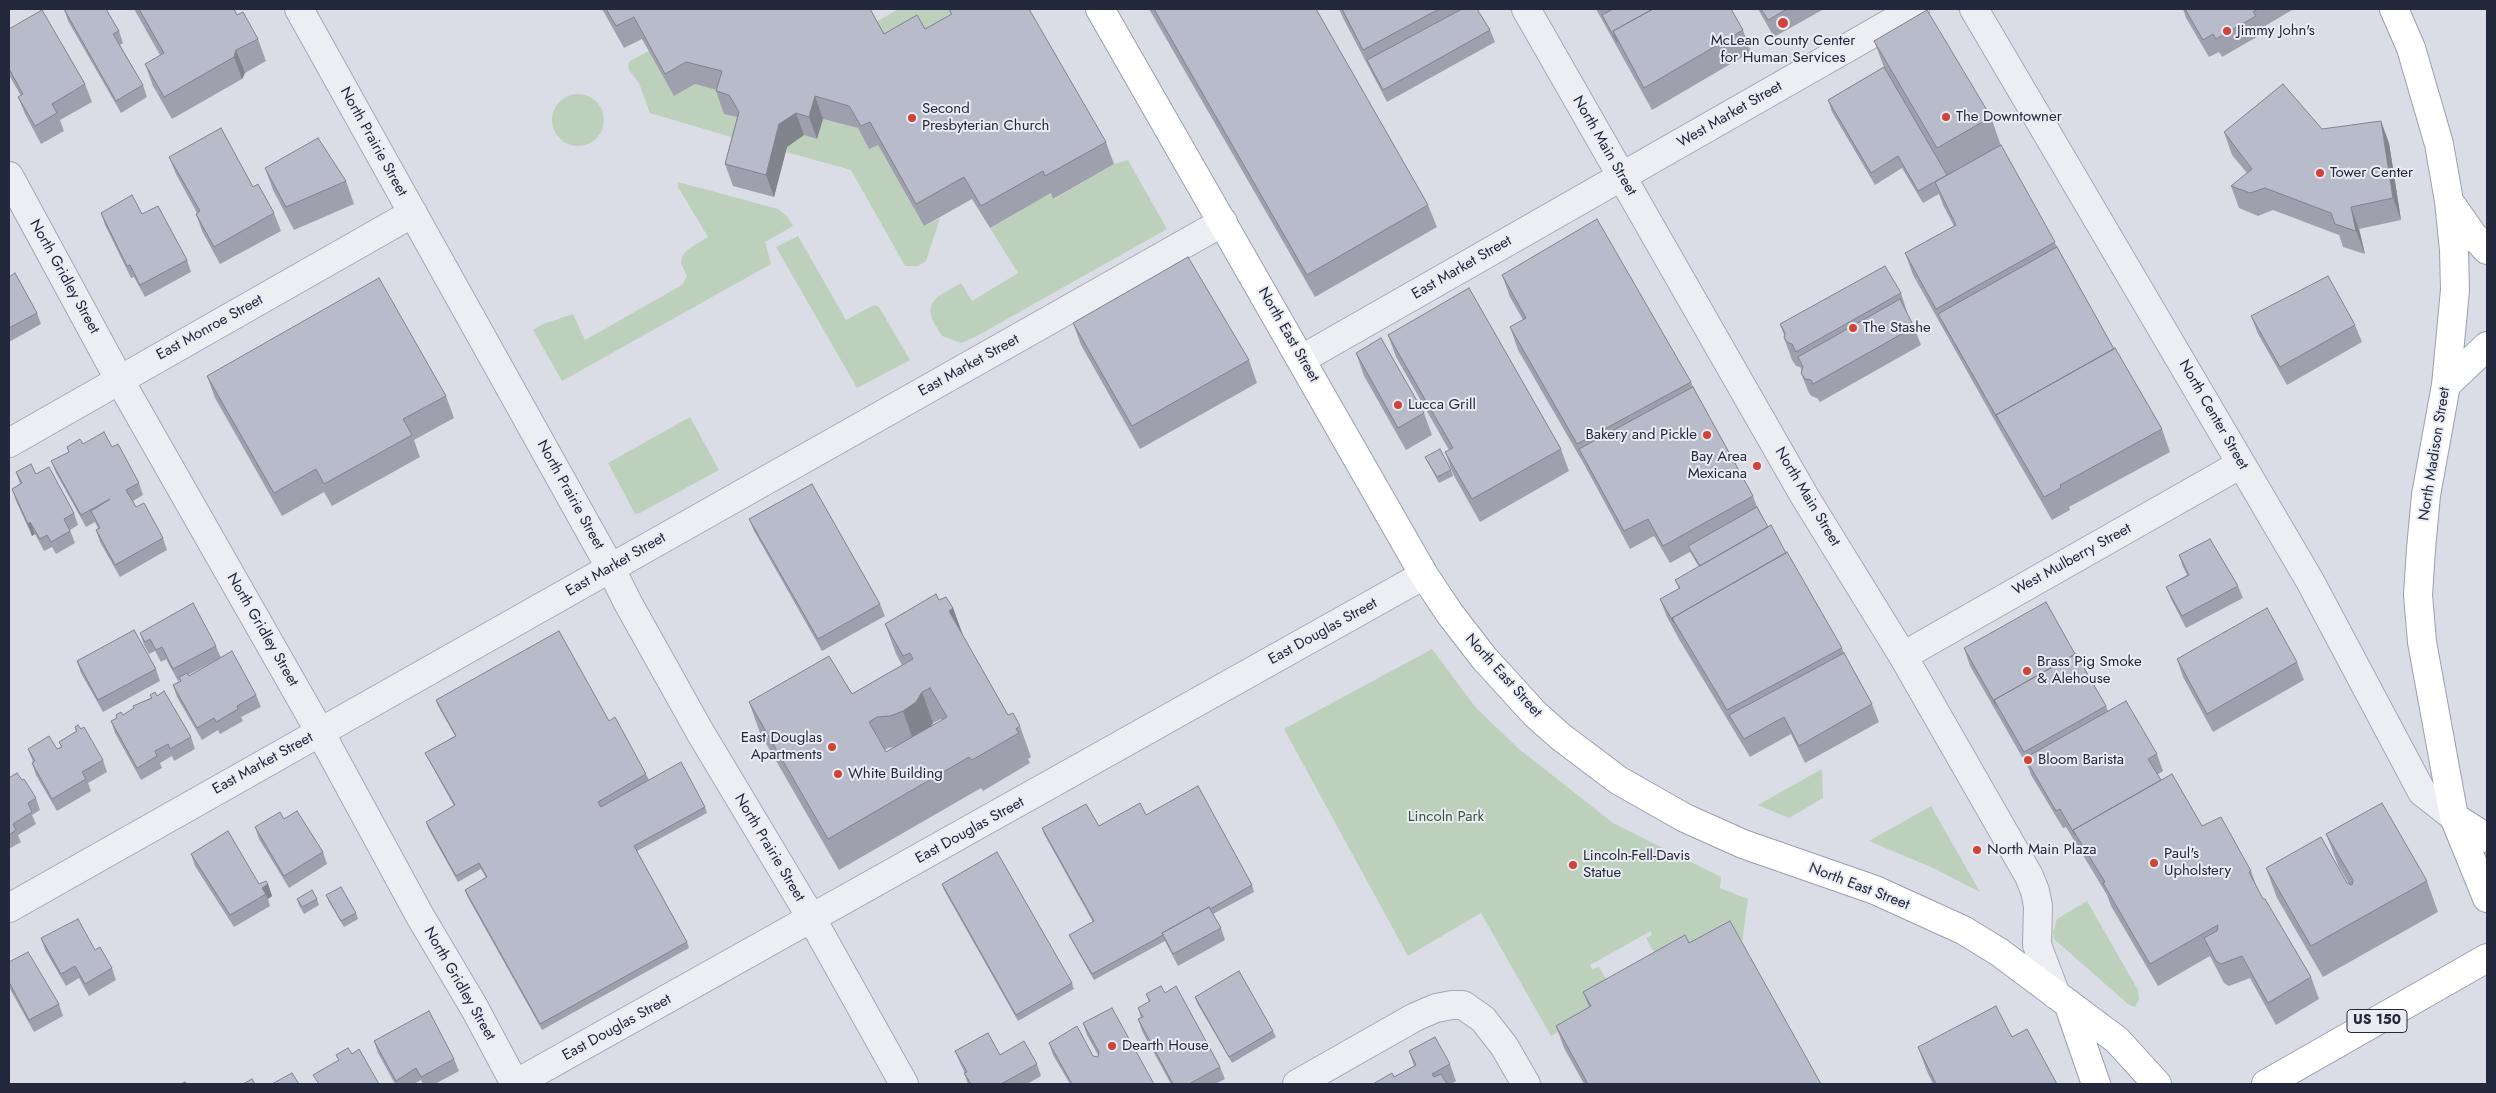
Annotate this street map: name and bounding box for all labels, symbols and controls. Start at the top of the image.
marker: McLean County Center for Human Services [1776,16,1790,30]
place label: Jimmy John's [2237,22,2315,40]
marker: Jimmy John's [2221,25,2233,37]
place label: McLean County Center for Human Services [1711,32,1855,67]
street label: West Market Street [1674,78,1786,152]
street label: North Prairie Street [336,84,410,200]
street label: North Main Street [1568,93,1640,199]
place label: Second Presbyterian Church [922,100,1049,135]
place label: The Downtowner [1956,108,2062,126]
marker: The Downtowner [1940,111,1952,123]
marker: Second Presbyterian Church [906,112,918,124]
place label: Tower Center [2330,164,2413,182]
marker: Tower Center [2314,167,2326,179]
street label: North Gridley Street [25,217,103,337]
street label: East Market Street [1409,232,1515,304]
street label: North East Street [1254,284,1322,386]
street label: East Monroe Street [154,291,266,365]
place label: The Stashe [1863,319,1931,337]
marker: The Stashe [1847,322,1859,334]
street label: East Market Street [916,331,1022,401]
street label: North Center Street [2174,357,2252,473]
street label: North Madison Street [2416,386,2454,522]
place label: Lucca Grill [1408,396,1476,414]
marker: Lucca Grill [1392,399,1404,411]
place label: Bakery and Pickle [1585,426,1697,444]
marker: Bakery and Pickle [1701,429,1713,441]
street label: North Prairie Street [533,437,607,553]
street label: North Main Street [1770,444,1844,550]
place label: Bay Area Mexicana [1688,448,1747,483]
marker: Bay Area Mexicana [1751,460,1763,472]
street label: West Mulberry Street [2010,520,2134,600]
street label: East Market Street [563,529,669,601]
street label: North Gridley Street [222,570,302,690]
street label: East Douglas Street [1266,595,1380,669]
street label: North East Street [1461,630,1545,722]
place label: Brass Pig Smoke & Alehouse [2037,653,2142,688]
marker: Brass Pig Smoke & Alehouse [2021,665,2033,677]
street label: East Market Street [210,729,316,799]
place label: East Douglas Apartments [741,729,822,764]
marker: East Douglas Apartments [826,741,838,753]
place label: Bloom Barista [2038,751,2124,769]
marker: Bloom Barista [2022,754,2034,766]
place label: White Building [848,765,943,783]
marker: White Building [832,768,844,780]
street label: North Prairie Street [730,791,808,905]
street label: East Douglas Street [913,794,1027,868]
park label: Lincoln Park [1408,808,1484,826]
place label: North Main Plaza [1987,841,2097,859]
marker: North Main Plaza [1971,844,1983,856]
place label: Paul's Upholstery [2164,845,2231,880]
place label: Lincoln-Fell-Davis Statue [1583,847,1690,882]
marker: Paul's Upholstery [2148,857,2160,869]
marker: Lincoln-Fell-Davis Statue [1567,859,1579,871]
street label: North East Street [1806,860,1912,914]
street label: North Gridley Street [419,924,499,1044]
street label: East Douglas Street [560,991,674,1065]
road number: US 150 [2347,1009,2407,1032]
place label: Dearth House [1122,1037,1209,1055]
marker: Dearth House [1106,1040,1118,1052]

